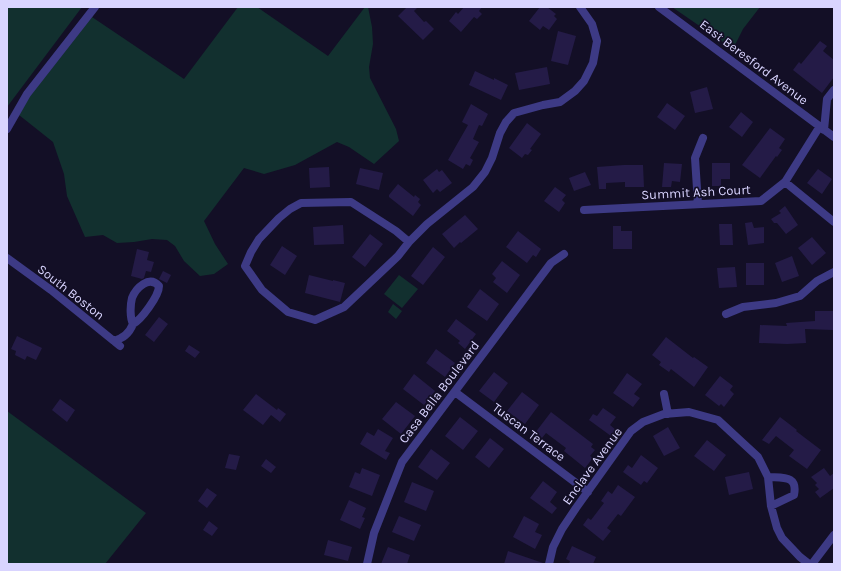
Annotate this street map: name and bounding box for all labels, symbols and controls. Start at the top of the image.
street label: East Beresford Avenue [697,16,811,108]
street label: Summit Ash Court [641,182,751,202]
street label: South Boston [35,261,107,323]
street label: Casa Bella Boulevard [396,338,482,446]
street label: Tuscan Terrace [490,400,569,464]
street label: Enclave Avenue [559,424,625,508]

